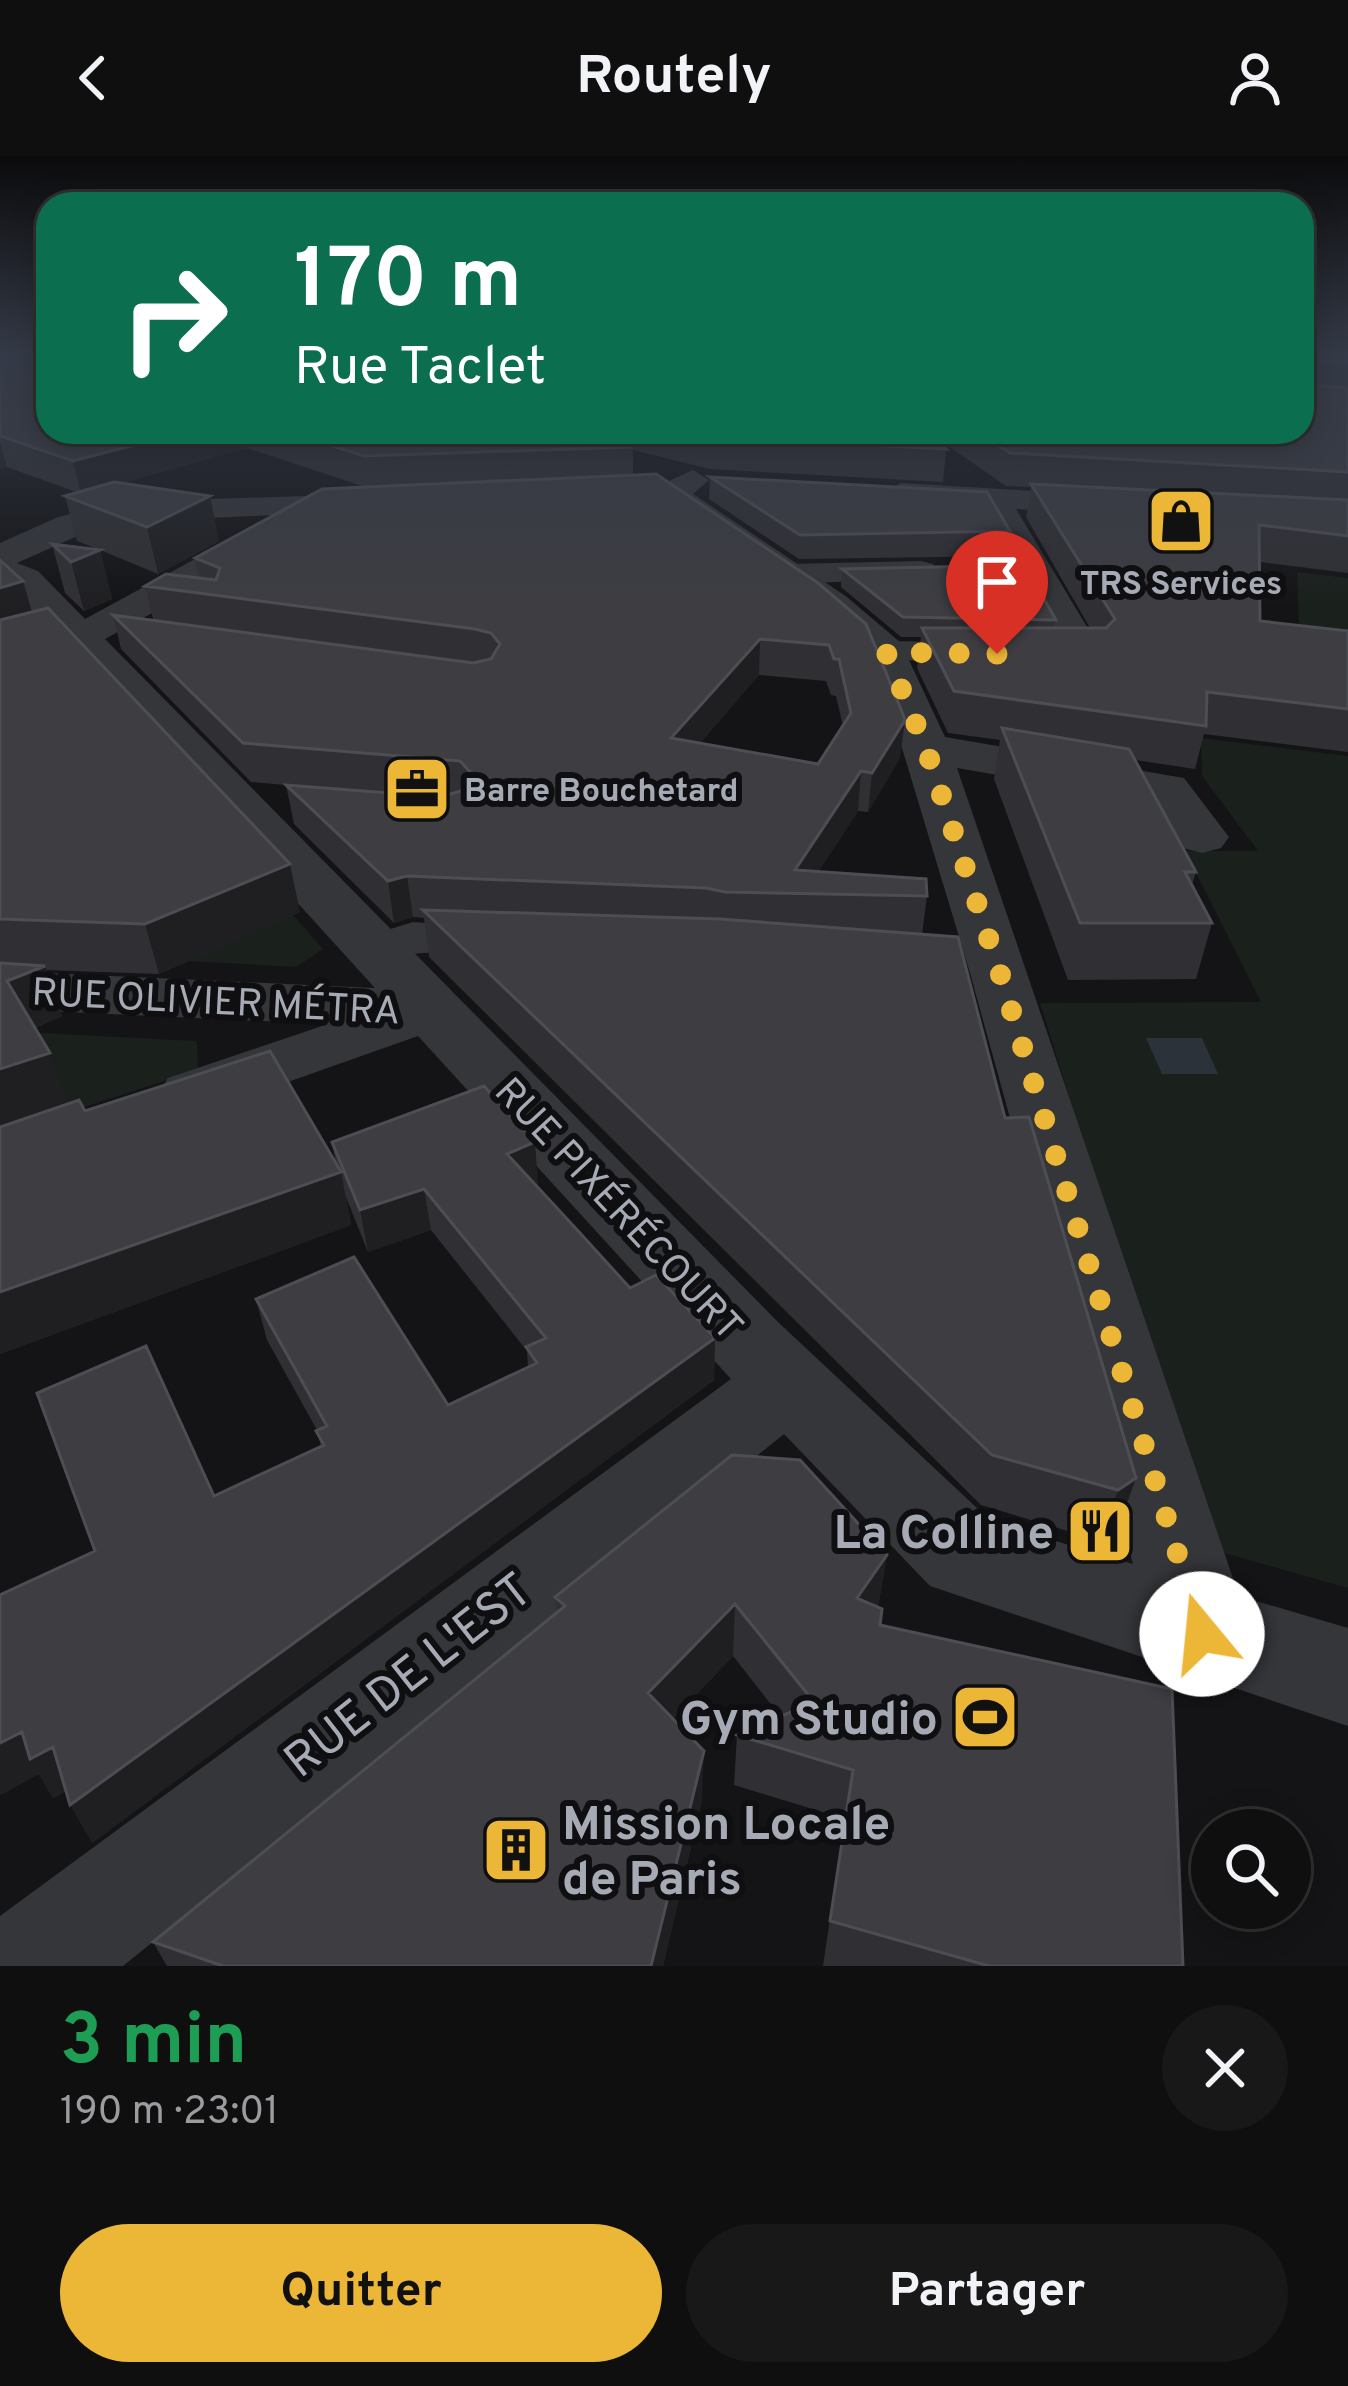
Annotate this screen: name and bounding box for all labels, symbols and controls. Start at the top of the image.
text: Routely [576,44,772,113]
icon: back [60,45,126,111]
icon: person [1222,45,1288,111]
text: 170 m [294,231,522,337]
icon: right [96,240,252,396]
text: Rue Taclet [294,335,546,404]
shop icon: TRS Services [1146,486,1216,556]
pin [946,531,1048,654]
icon: arrive [964,549,1030,615]
place label: TRS Services [1080,565,1282,607]
office icon: Barre Bouchetard [382,754,452,824]
place label: Barre Bouchetard [464,772,738,814]
street label: RUE OLIVIER MÉTRA [30,967,401,1039]
street label: RUE PIXÉRÉCOURT [482,1067,754,1353]
restaurant icon: La Colline [1065,1496,1135,1566]
place label: La Colline [834,1506,1054,1566]
street label: RUE DE L'EST [274,1562,546,1793]
position arrow [1139,1571,1265,1697]
sports icon: Gym Studio [950,1682,1020,1752]
place label: Gym Studio [680,1692,938,1752]
place label: Mission Locale de Paris [562,1797,890,1912]
map controls [1191,1809,1311,1929]
button: search [1191,1809,1311,1929]
building icon: Mission Locale de Paris [481,1815,551,1885]
text: 3 min [60,1998,247,2090]
button: close [1162,2005,1288,2131]
text: 190 m · 23:01 [60,2089,279,2138]
button: Quitter [60,2224,662,2362]
button: Partager [686,2224,1288,2362]

